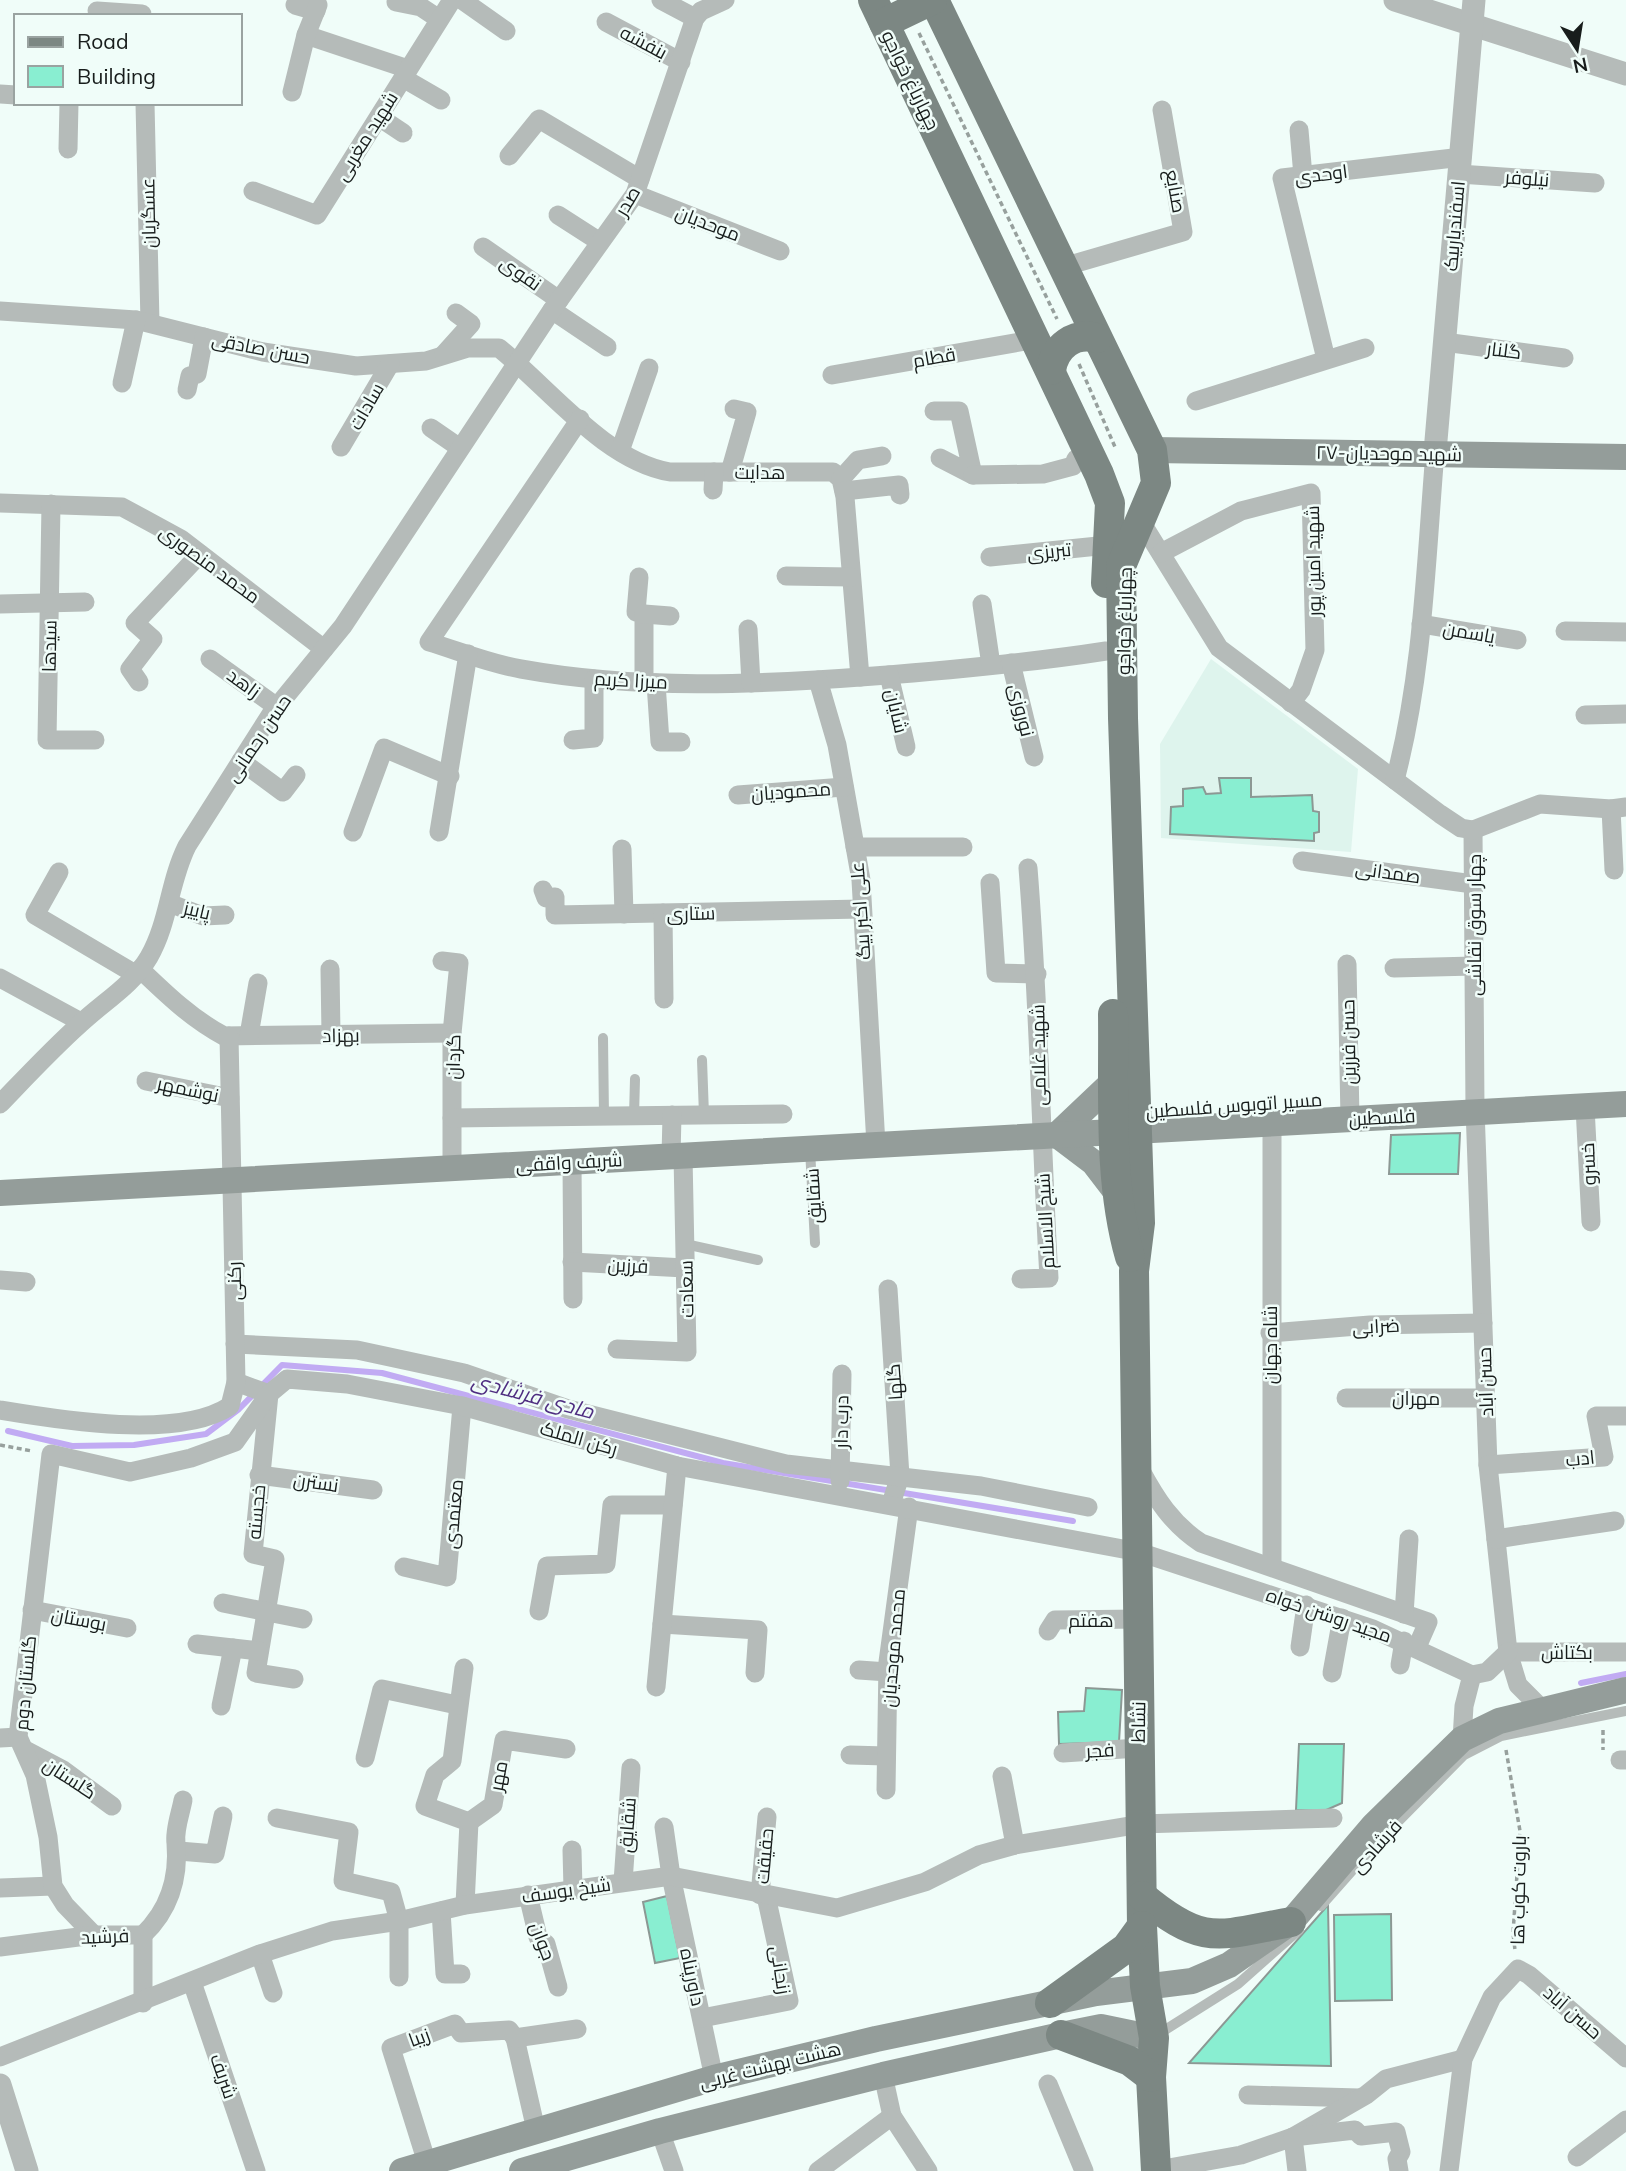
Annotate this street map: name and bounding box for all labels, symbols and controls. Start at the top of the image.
legend [14,14,242,105]
north arrow [1542,14,1612,84]
street label: بنفشه [616,20,672,64]
street label: چهارباغ خواجو [875,26,945,135]
text: Road [77,28,128,54]
text: N [1571,52,1590,79]
text: Building [77,63,156,89]
street label: شهید مغربی [329,87,403,185]
street label: اوحدی [1293,159,1349,189]
street label: نیلوفر [1503,164,1550,192]
street label: صنایع [1158,167,1192,215]
street label: عسگریان [135,178,161,248]
street label: اسفندیاربیک [1438,180,1470,272]
street label: صدر [608,182,645,221]
street label: موحدیان [672,200,744,246]
street label: نقوی [496,250,546,296]
street label: حسن صادقی [210,327,312,369]
street label: گلنار [1484,336,1523,364]
street label: قطام [911,341,958,375]
street label: سادات [343,378,389,434]
street label: ۲۷-شهید موحدیان [1316,440,1462,466]
street label: هدایت [735,460,786,484]
street label: شهید امین پور [1300,505,1327,618]
street label: محمد منصوری [155,519,265,609]
street label: تبریزی [1026,537,1072,565]
street label: چهارباغ خواجو [1111,567,1139,675]
street label: یاسمن [1441,616,1497,648]
street label: سیدها [37,620,61,672]
street label: زاهد [223,663,265,703]
street label: میرزا کریم [593,666,668,696]
street label: نوروزی [1004,681,1040,739]
street label: شایان [880,687,914,735]
street label: حسن رحمانی [220,690,296,786]
street label: محمودیان [750,776,832,806]
street label: چهار سوق نقاشی [1462,854,1487,996]
street label: صمدانی [1354,856,1422,888]
street label: علی اکبر بیگ [845,861,875,961]
street label: پاییز [180,895,213,926]
street label: ستاری [666,901,716,925]
street label: حسن فرزین [1335,999,1361,1085]
street label: شهید غلامی [1025,1004,1051,1106]
street label: بهزاد [322,1023,360,1047]
street label: گردان [441,1034,465,1080]
street label: نوشمهر [154,1071,221,1107]
street label: مسیر اتوبوس فلسطین [1145,1087,1323,1123]
street label: فلسطین [1348,1103,1416,1131]
street label: خسرو [1575,1142,1601,1186]
street label: شریف واقفی [515,1147,623,1177]
street label: شقایق [800,1168,827,1224]
street label: شیخ الاسلام [1031,1172,1061,1270]
street label: فرزین [607,1252,649,1278]
street label: سعادت [673,1260,699,1318]
street label: رکنی [221,1261,247,1301]
street label: شاه جهان [1258,1306,1282,1384]
street label: ضرابی [1352,1313,1400,1339]
street label: حسن آباد [1472,1347,1498,1417]
street label: گلها [881,1363,907,1401]
water label: مادی فرشادی [469,1366,598,1425]
street label: مهران [1392,1386,1440,1410]
street label: درب دار [829,1395,853,1450]
street label: رکن الملک [537,1415,621,1461]
street label: ادب [1564,1445,1596,1471]
street label: نسترن [292,1467,340,1497]
street label: معتمدی [438,1478,468,1550]
street label: خجسته [242,1484,270,1540]
street label: مجید روشن خواه [1263,1582,1395,1648]
street label: محمد موحدیان [876,1588,910,1708]
street label: بوستان [49,1602,109,1636]
street label: هفتم [1068,1608,1114,1634]
street label: گلستان دوم [9,1635,43,1732]
street label: بکتاش [1541,1640,1593,1664]
street label: نشاط [1126,1701,1150,1743]
street label: فجر [1084,1737,1115,1763]
street label: گلستان [39,1752,101,1804]
street label: مهر [483,1759,512,1794]
street label: شقایق [613,1796,642,1854]
street label: فرشادی [1345,1814,1407,1878]
street label: حقیقت [750,1827,778,1885]
street label: باروت کوب ها [1505,1835,1531,1945]
street label: شیخ یوسف [520,1872,613,1910]
street label: جوان [525,1918,561,1964]
street label: فرشید [80,1923,130,1949]
street label: زنجانی [765,1944,797,1996]
street label: داورپناه [674,1946,711,2008]
street label: حسن آباد [1539,1980,1607,2044]
street label: زیبا [405,2022,433,2052]
street label: هشت بهشت غربی [697,2036,843,2094]
street label: شریف [205,2050,243,2102]

